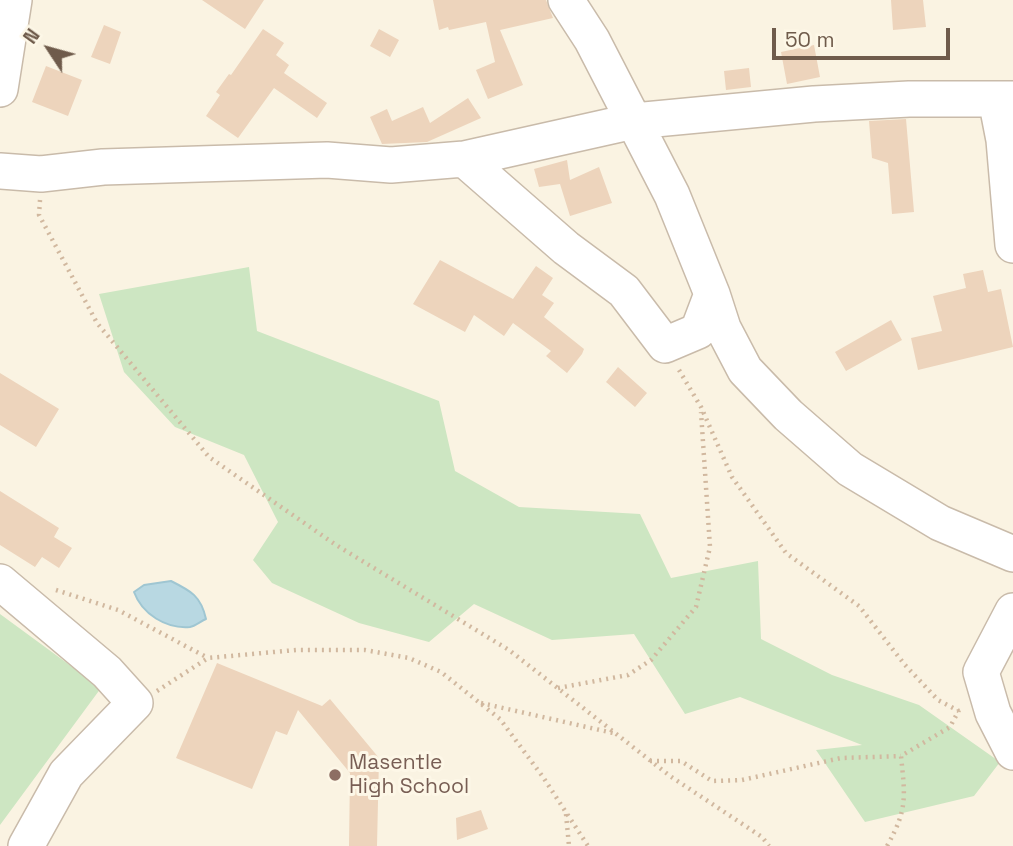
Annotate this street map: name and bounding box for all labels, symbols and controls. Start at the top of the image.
north arrow [14,14,84,84]
scale bar [775,14,954,58]
text: N [18,24,45,49]
text: 50 m [785,26,835,53]
place label: Masentle High School [349,750,469,800]
marker: Masentle High School [327,767,343,783]

